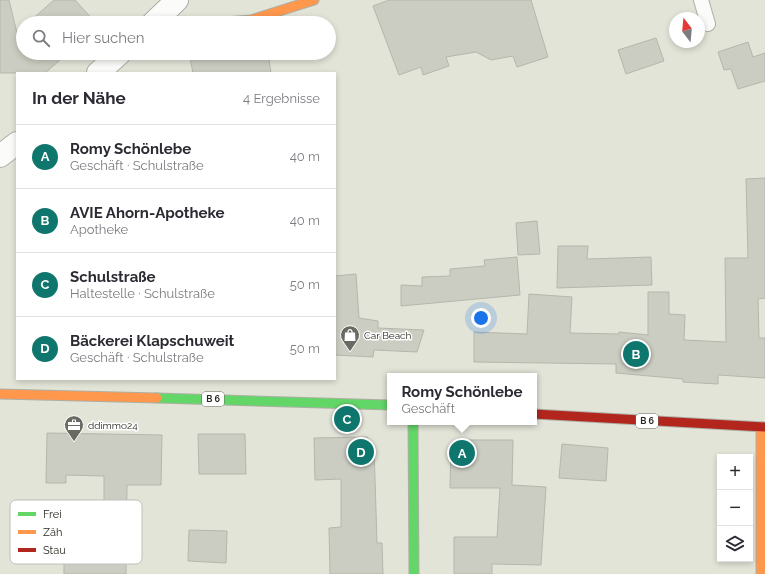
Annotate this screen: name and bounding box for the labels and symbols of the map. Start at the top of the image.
north arrow [669,12,705,48]
your location [471,308,491,328]
shop icon: Car Beach [339,324,361,352]
place label: Car Beach [364,330,412,341]
pin: B [623,339,649,369]
road number: B 6 [202,392,224,406]
pin: C [334,404,360,434]
office icon: ddimmo24 [63,414,85,442]
road number: B 6 [636,414,658,428]
place label: ddimmo24 [88,420,138,431]
pin: D [348,437,374,467]
pin: A [449,438,475,468]
legend [10,500,142,564]
text: Frei [43,508,62,521]
text: Zäh [43,526,62,539]
text: Stau [43,544,66,557]

